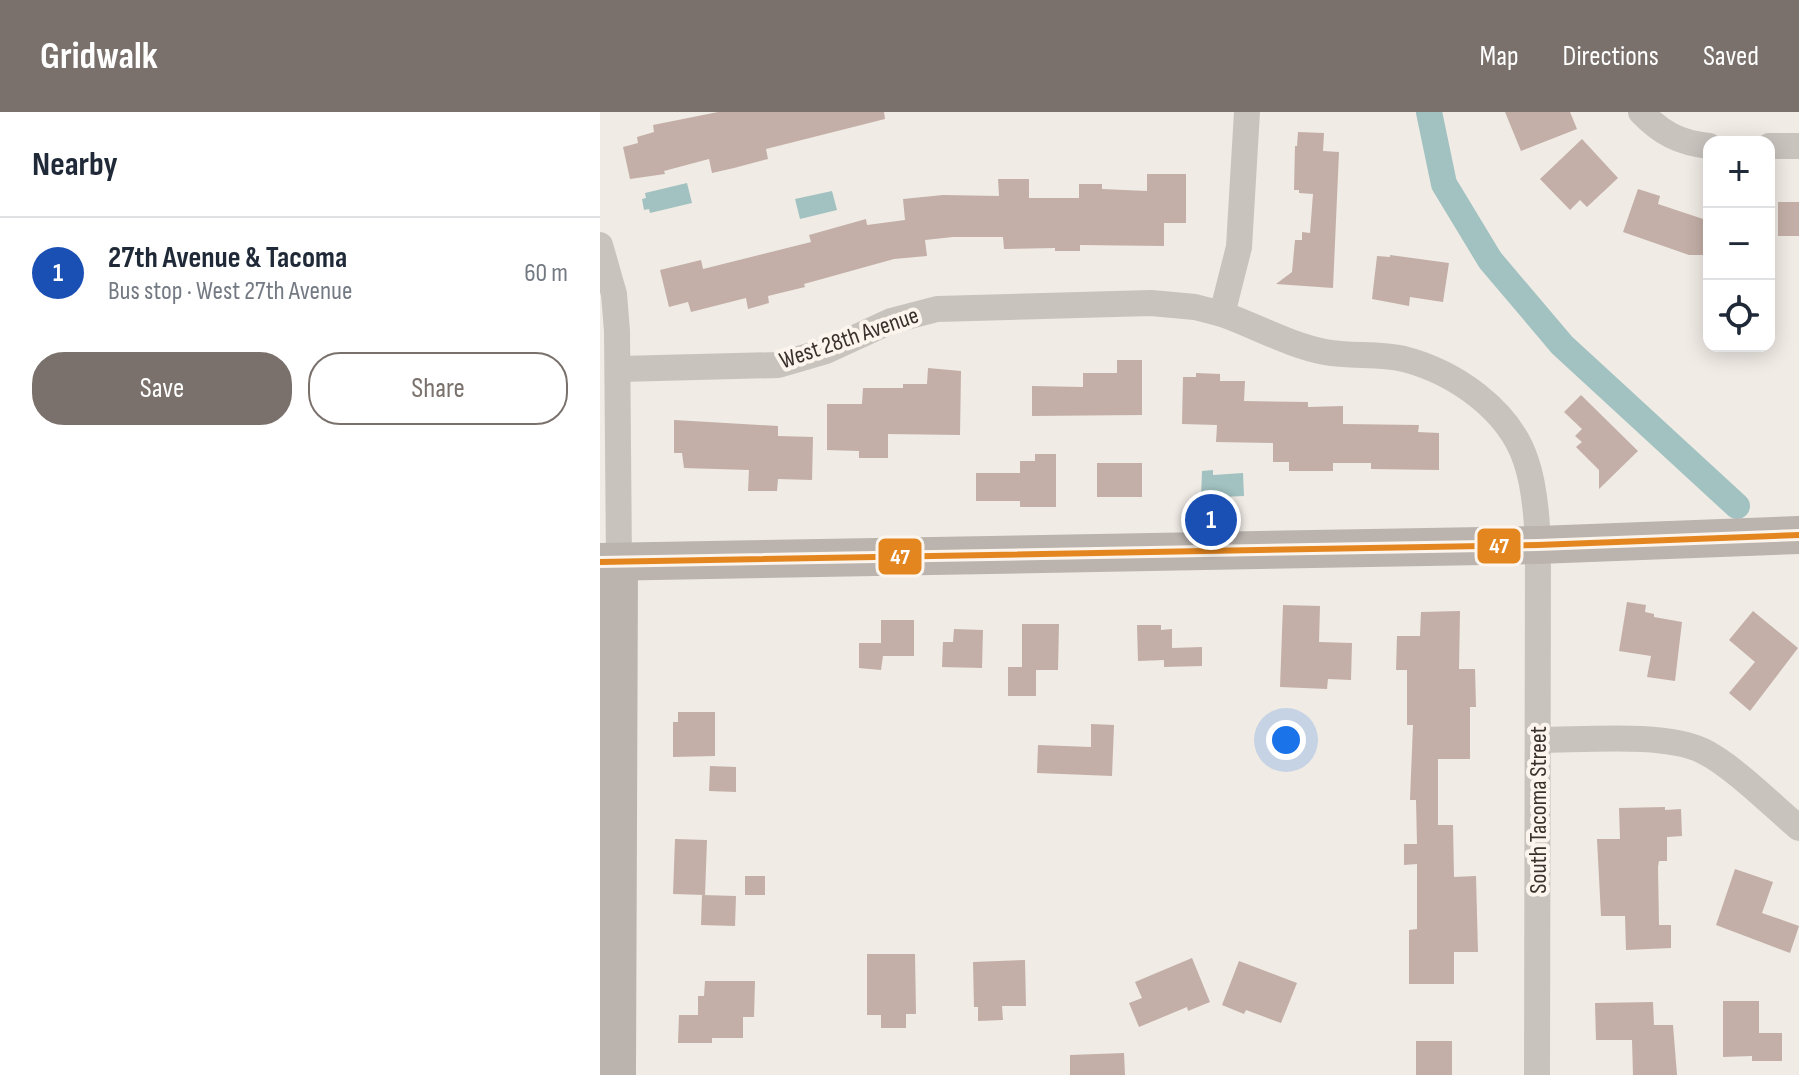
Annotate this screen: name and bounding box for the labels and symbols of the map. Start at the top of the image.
street label: West 28th Avenue [776,301,922,375]
pin: 1 [1185,490,1237,550]
line badge: 47 [1476,527,1522,565]
text: 47 [1489,533,1509,560]
line badge: 47 [877,537,923,576]
text: 47 [890,544,910,571]
your location [1266,720,1306,760]
street label: South Tacoma Street [1524,726,1553,894]

